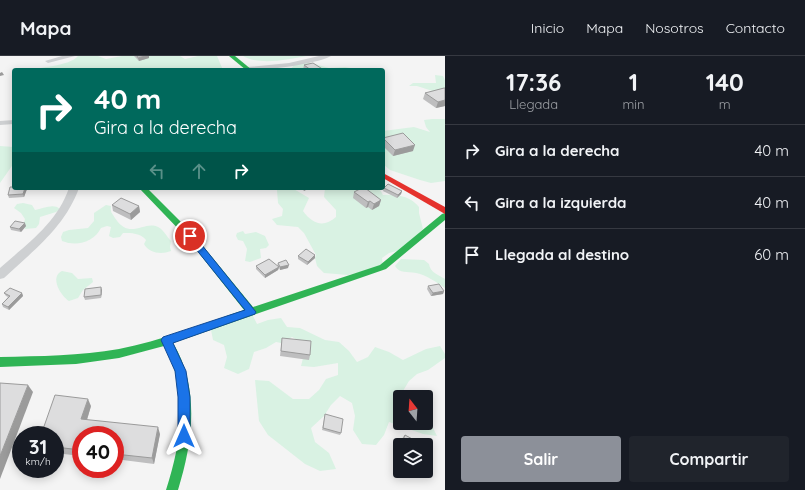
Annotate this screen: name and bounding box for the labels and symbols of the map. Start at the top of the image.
pin [173,219,207,253]
north arrow [393,390,433,430]
position arrow [163,415,205,457]
speed limit sign: 40 [72,426,124,478]

